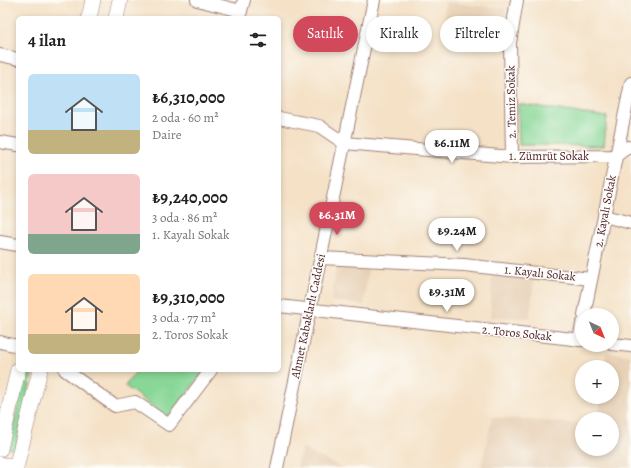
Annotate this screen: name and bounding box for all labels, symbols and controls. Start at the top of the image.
chip: Satılık [293,16,358,52]
chip: Kiralık [366,16,432,52]
chip: Filtreler [440,16,514,52]
text: 4 ilan [28,29,66,52]
icon: filters [247,29,269,51]
street label: 2. Temiz Sokak [502,65,520,139]
text: ₺6,310,000 [152,86,225,109]
icon: home [60,90,108,138]
text: 2 oda · 60 m² [152,109,219,126]
text: Daire [152,126,182,143]
pin: ₺6.11M [419,130,485,164]
text: ₺6.11M [434,134,470,151]
street label: 1. Zümrüt Sokak [509,148,589,164]
street label: 2. Kayalı Sokak [590,174,620,248]
text: ₺9,240,000 [152,186,228,209]
icon: home [60,190,108,238]
pin: ₺6.31M [304,202,370,236]
text: ₺6.31M [318,206,356,223]
text: 3 oda · 86 m² [152,209,217,226]
pin: ₺9.24M [424,218,490,252]
text: ₺9.24M [437,222,477,239]
text: 1. Kayalı Sokak [152,226,229,243]
street label: Ahmet Kabaklarlı Caddesi [287,252,329,381]
street label: 1. Kayalı Sokak [504,261,576,285]
pin: ₺9.31M [414,279,480,313]
text: ₺9.31M [428,283,466,300]
text: ₺9,310,000 [152,286,225,309]
icon: home [60,290,108,338]
north arrow [575,308,619,352]
map controls [575,308,619,456]
text: 3 oda · 77 m² [152,309,216,326]
street label: 2. Toros Sokak [481,321,553,345]
text: 2. Toros Sokak [152,326,228,343]
button: + [575,360,619,404]
button: − [575,412,619,456]

